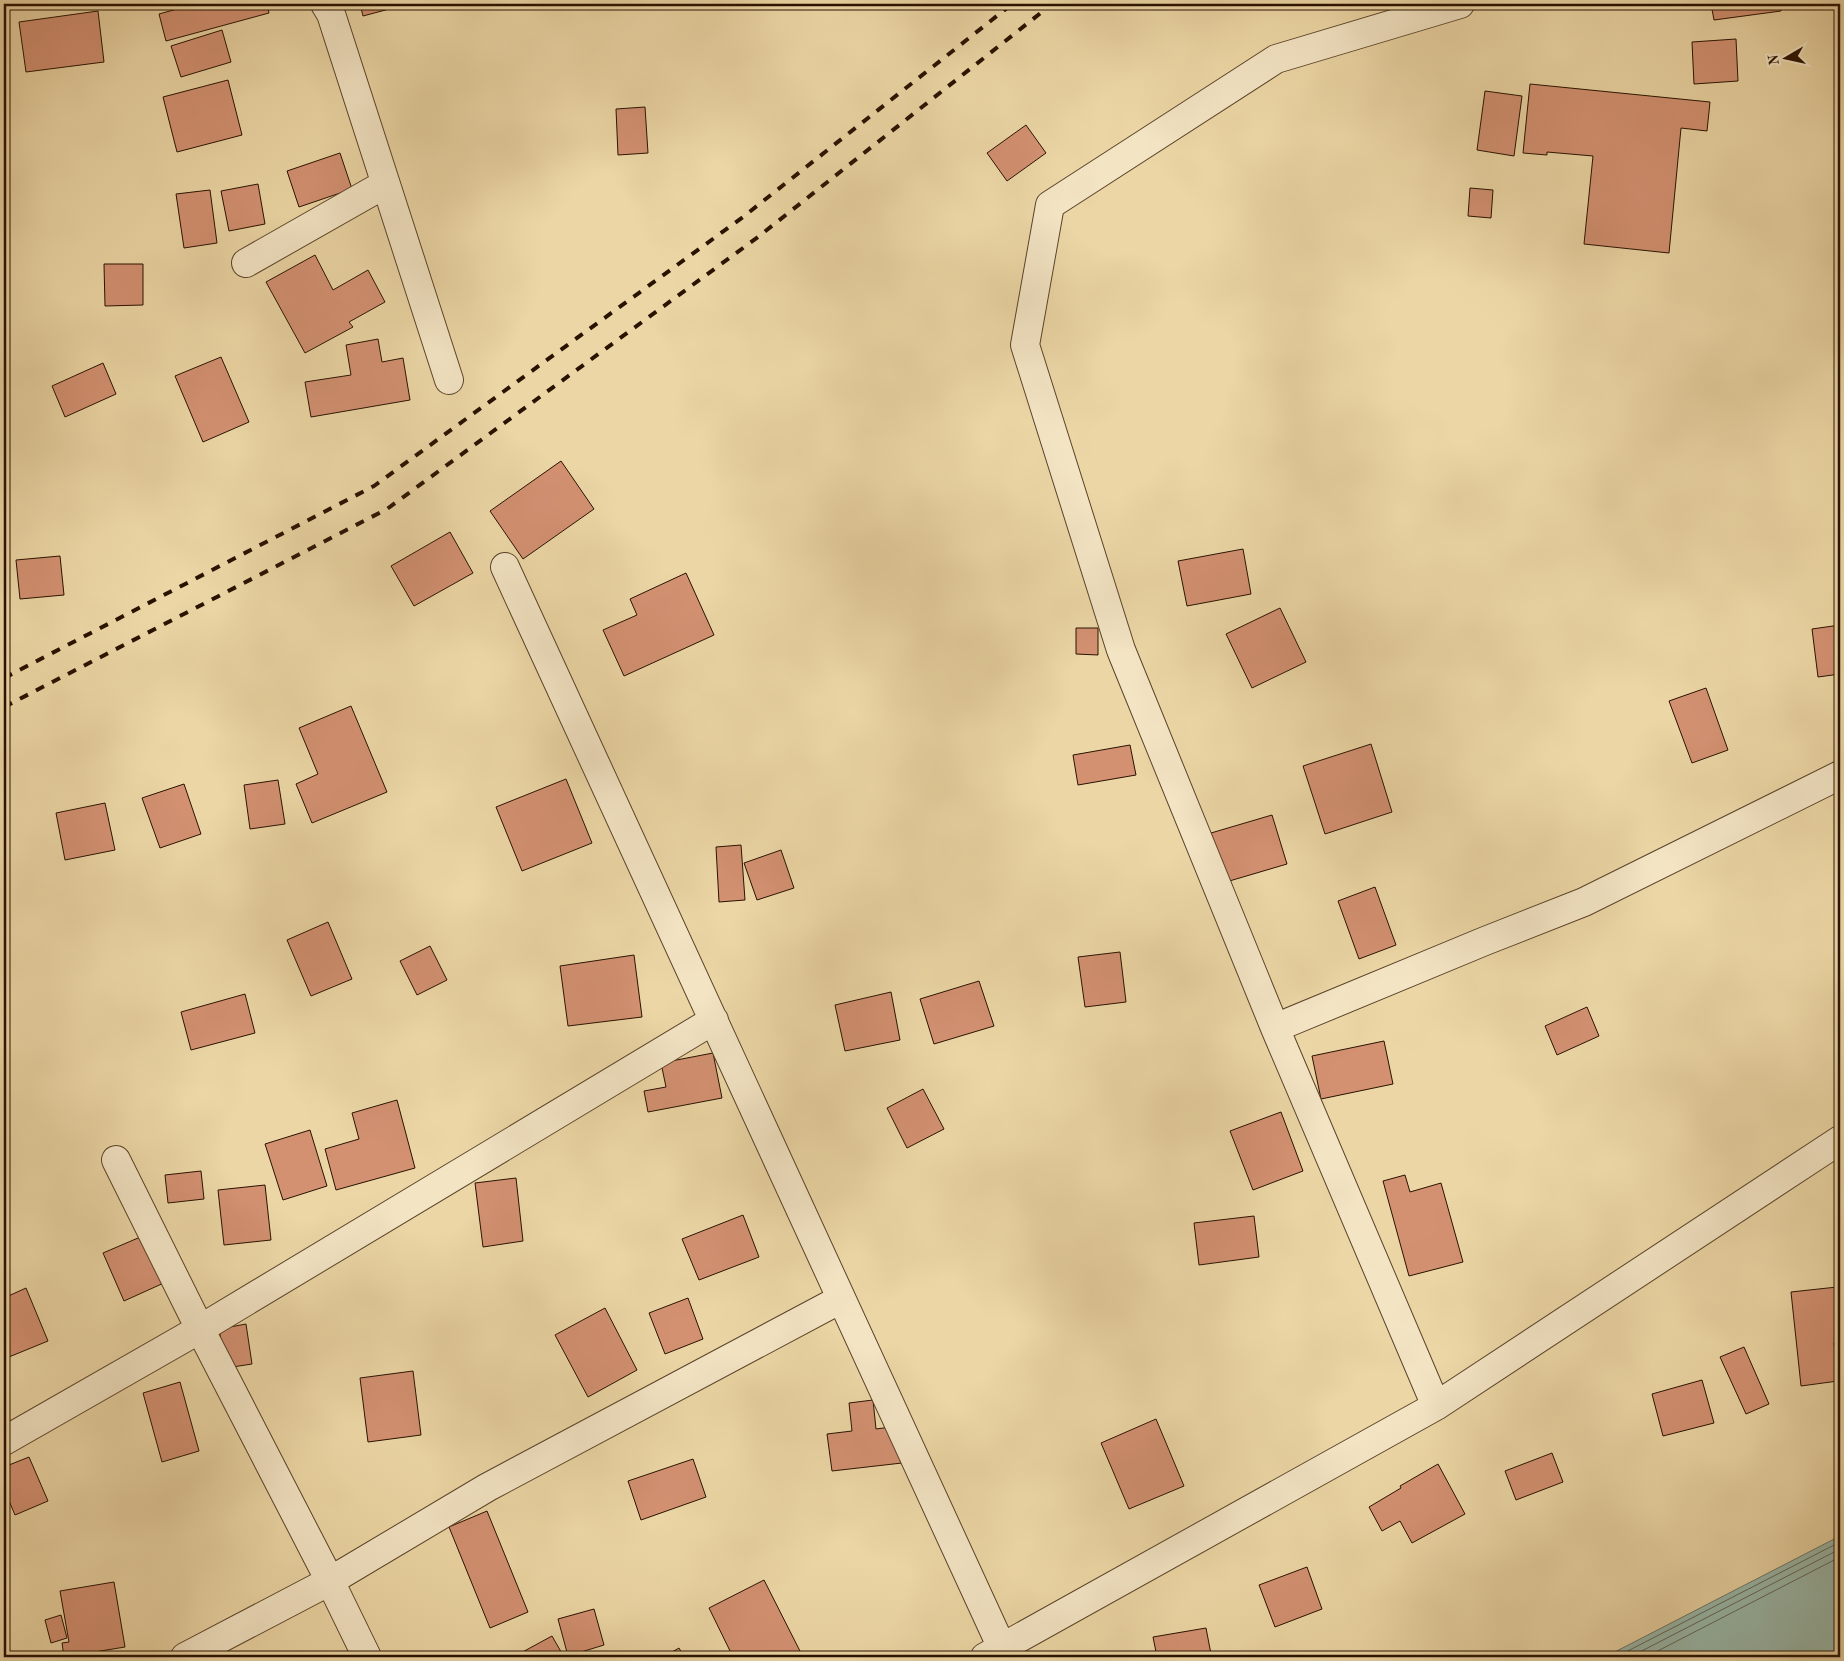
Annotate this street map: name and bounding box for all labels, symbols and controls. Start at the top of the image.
north arrow [1762,32,1812,82]
text: N [1766,53,1782,66]

